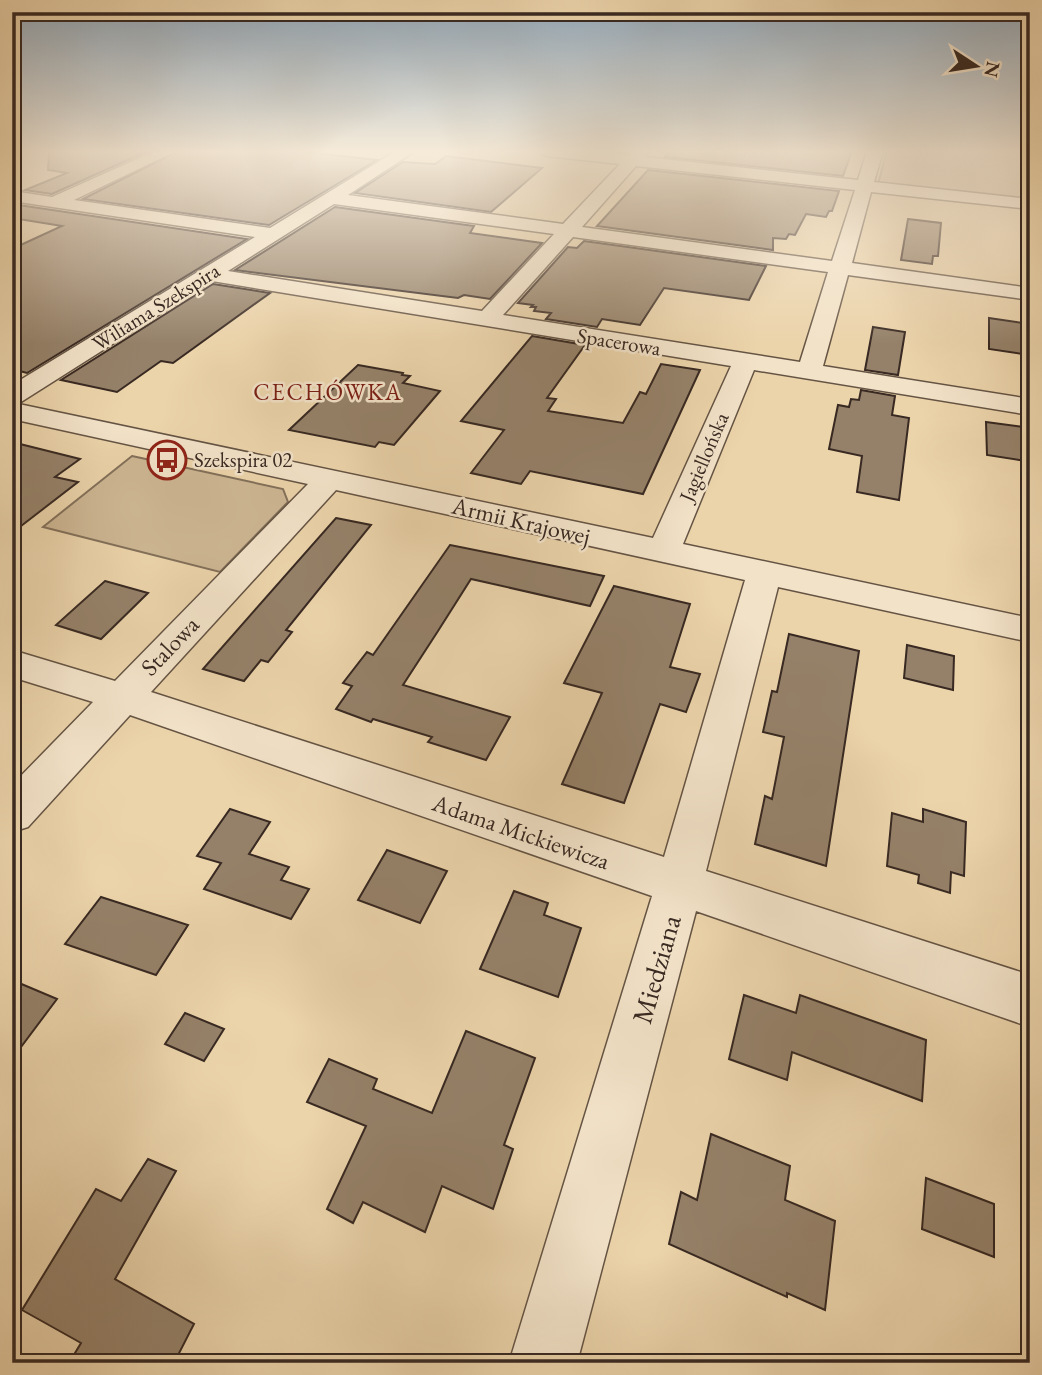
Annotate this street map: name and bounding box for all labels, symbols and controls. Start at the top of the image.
north arrow [940,32,1010,102]
text: N [978,59,1006,80]
street label: Wiliama Szekspira [87,256,225,357]
street label: Spacerowa [575,322,664,362]
district label: CECHÓWKA [253,377,403,407]
street label: Jagiellońska [672,407,735,507]
bus stop icon: Szekspira 02 [146,439,188,481]
place label: Szekspira 02 [194,446,292,473]
street label: Armii Krajowej [448,489,593,551]
street label: Stalowa [134,609,206,682]
street label: Adama Mickiewicza [428,786,614,876]
street label: Miedziana [623,910,689,1028]

